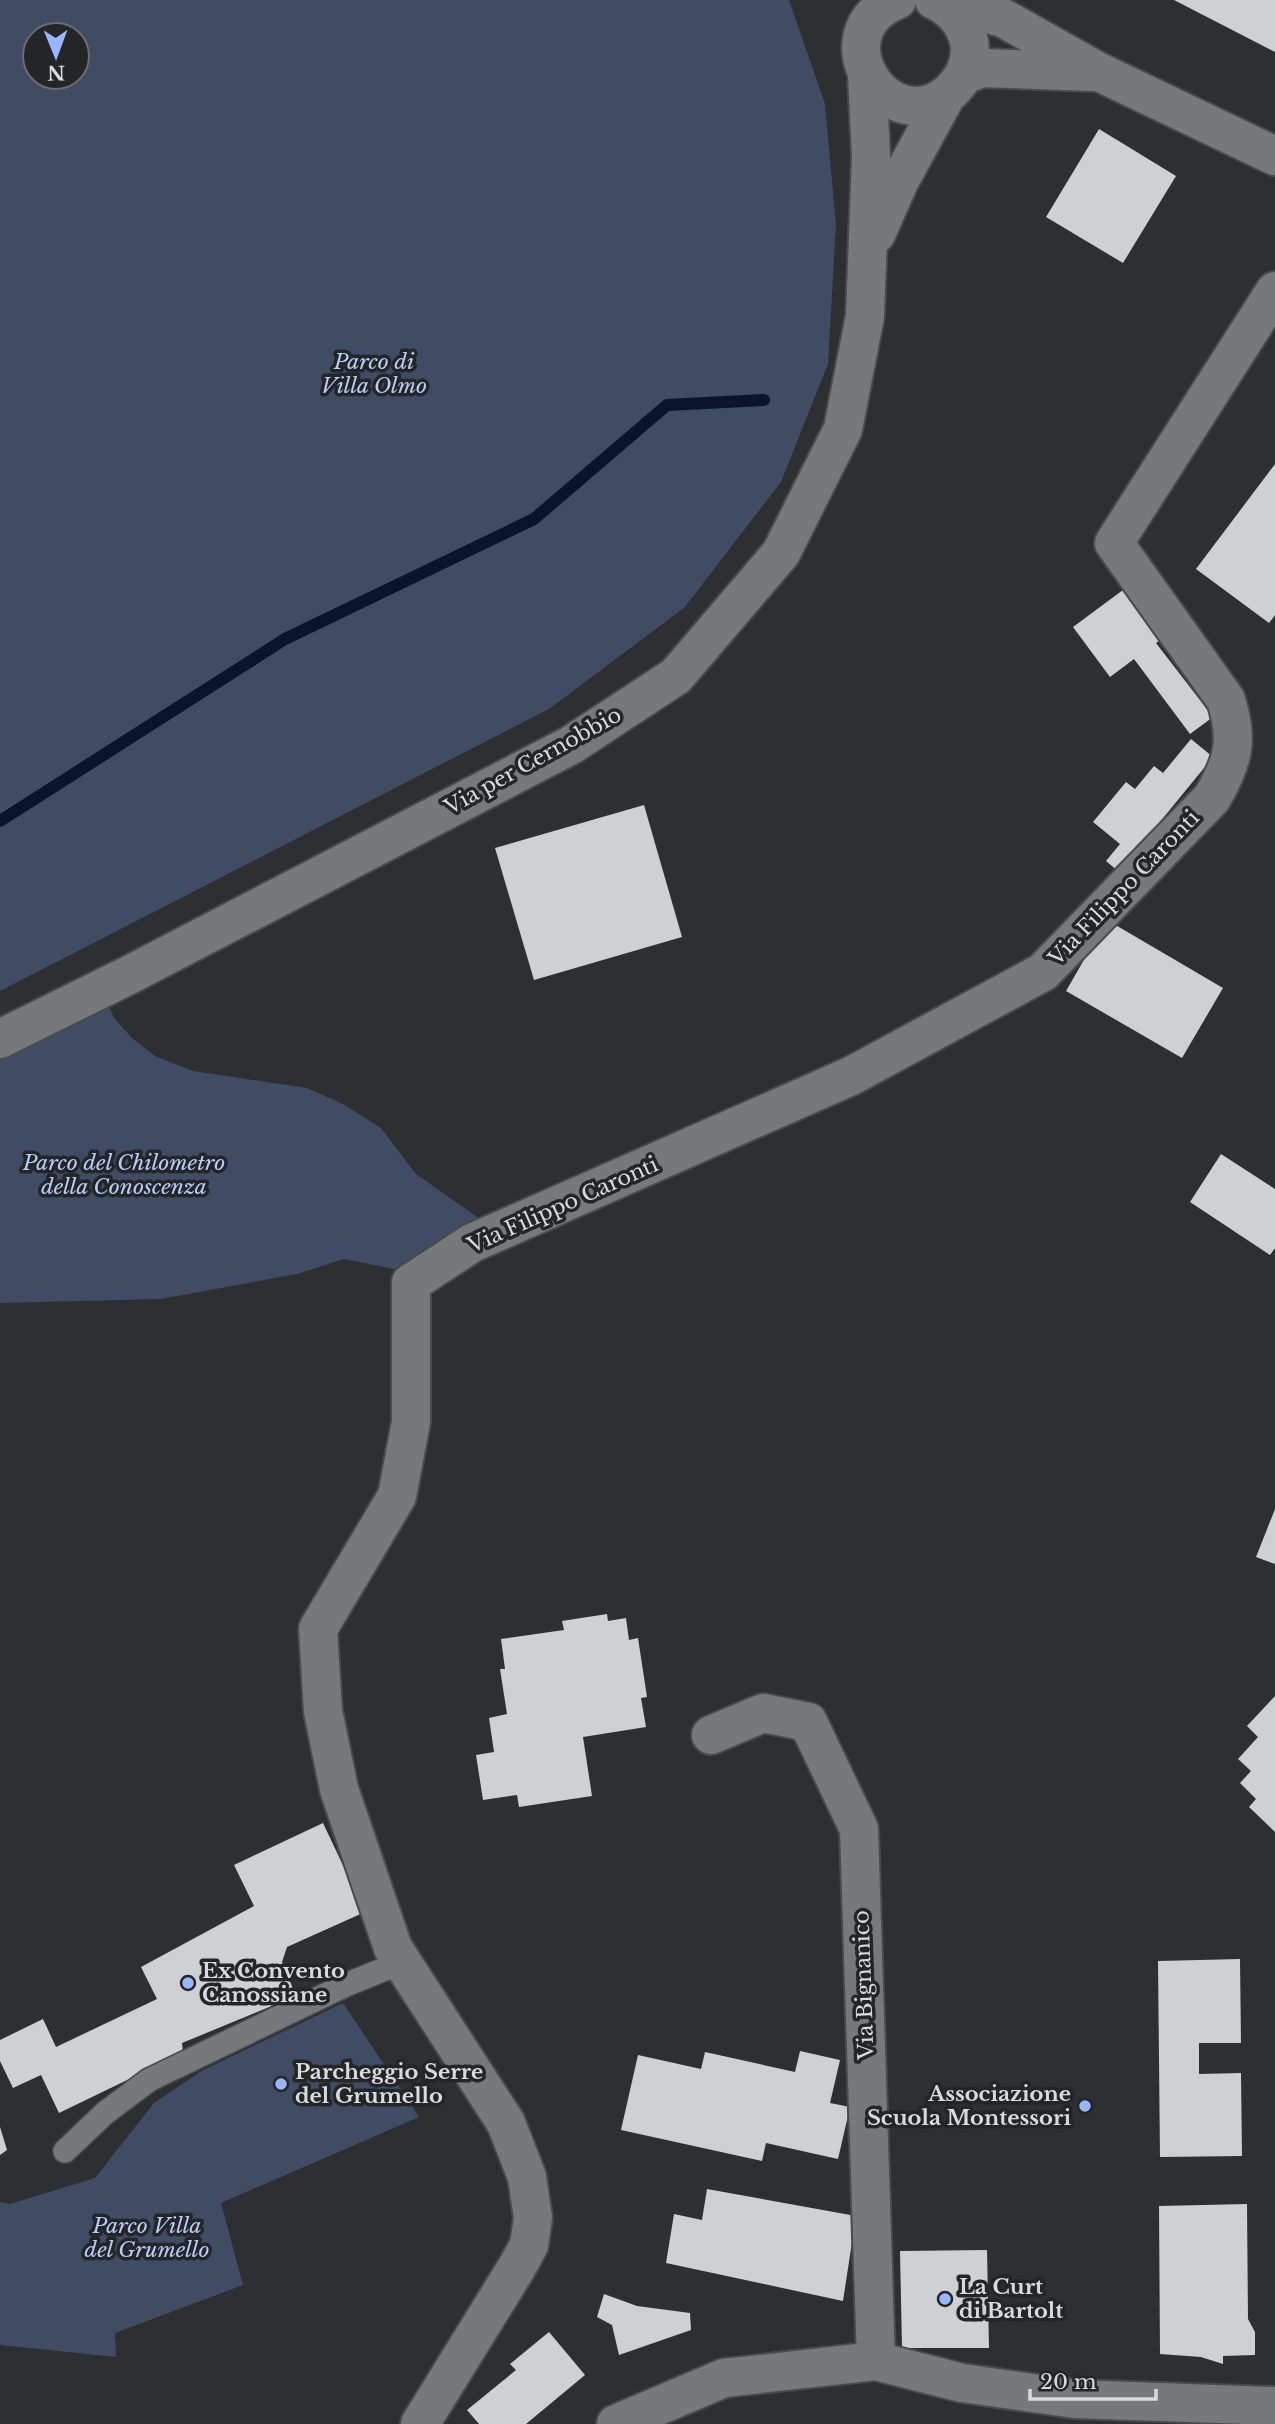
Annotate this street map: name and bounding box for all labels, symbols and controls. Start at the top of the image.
north arrow [21,21,91,91]
text: N [47,61,65,84]
park label: Parco di Villa Olmo [321,349,427,399]
street label: Via per Cernobbio [439,702,626,821]
street label: Via Filippo Caronti [1042,805,1205,972]
park label: Parco del Chilometro della Conoscenza [22,1150,225,1200]
street label: Via Filippo Caronti [463,1151,662,1259]
street label: Via Bignanico [848,1910,880,2061]
place label: Ex Convento Canossiane [202,1958,345,2008]
marker: Ex Convento Canossiane [180,1975,196,1991]
place label: Parcheggio Serre del Grumello [295,2059,483,2109]
marker: Parcheggio Serre del Grumello [273,2076,289,2092]
place label: Associazione Scuola Montessori [867,2081,1071,2131]
marker: Associazione Scuola Montessori [1077,2098,1093,2114]
park label: Parco Villa del Grumello [85,2213,209,2263]
place label: La Curt di Bartolt [959,2274,1063,2324]
marker: La Curt di Bartolt [937,2291,953,2307]
scale bar [1030,2358,1156,2402]
text: 20 m [1040,2369,1097,2395]

